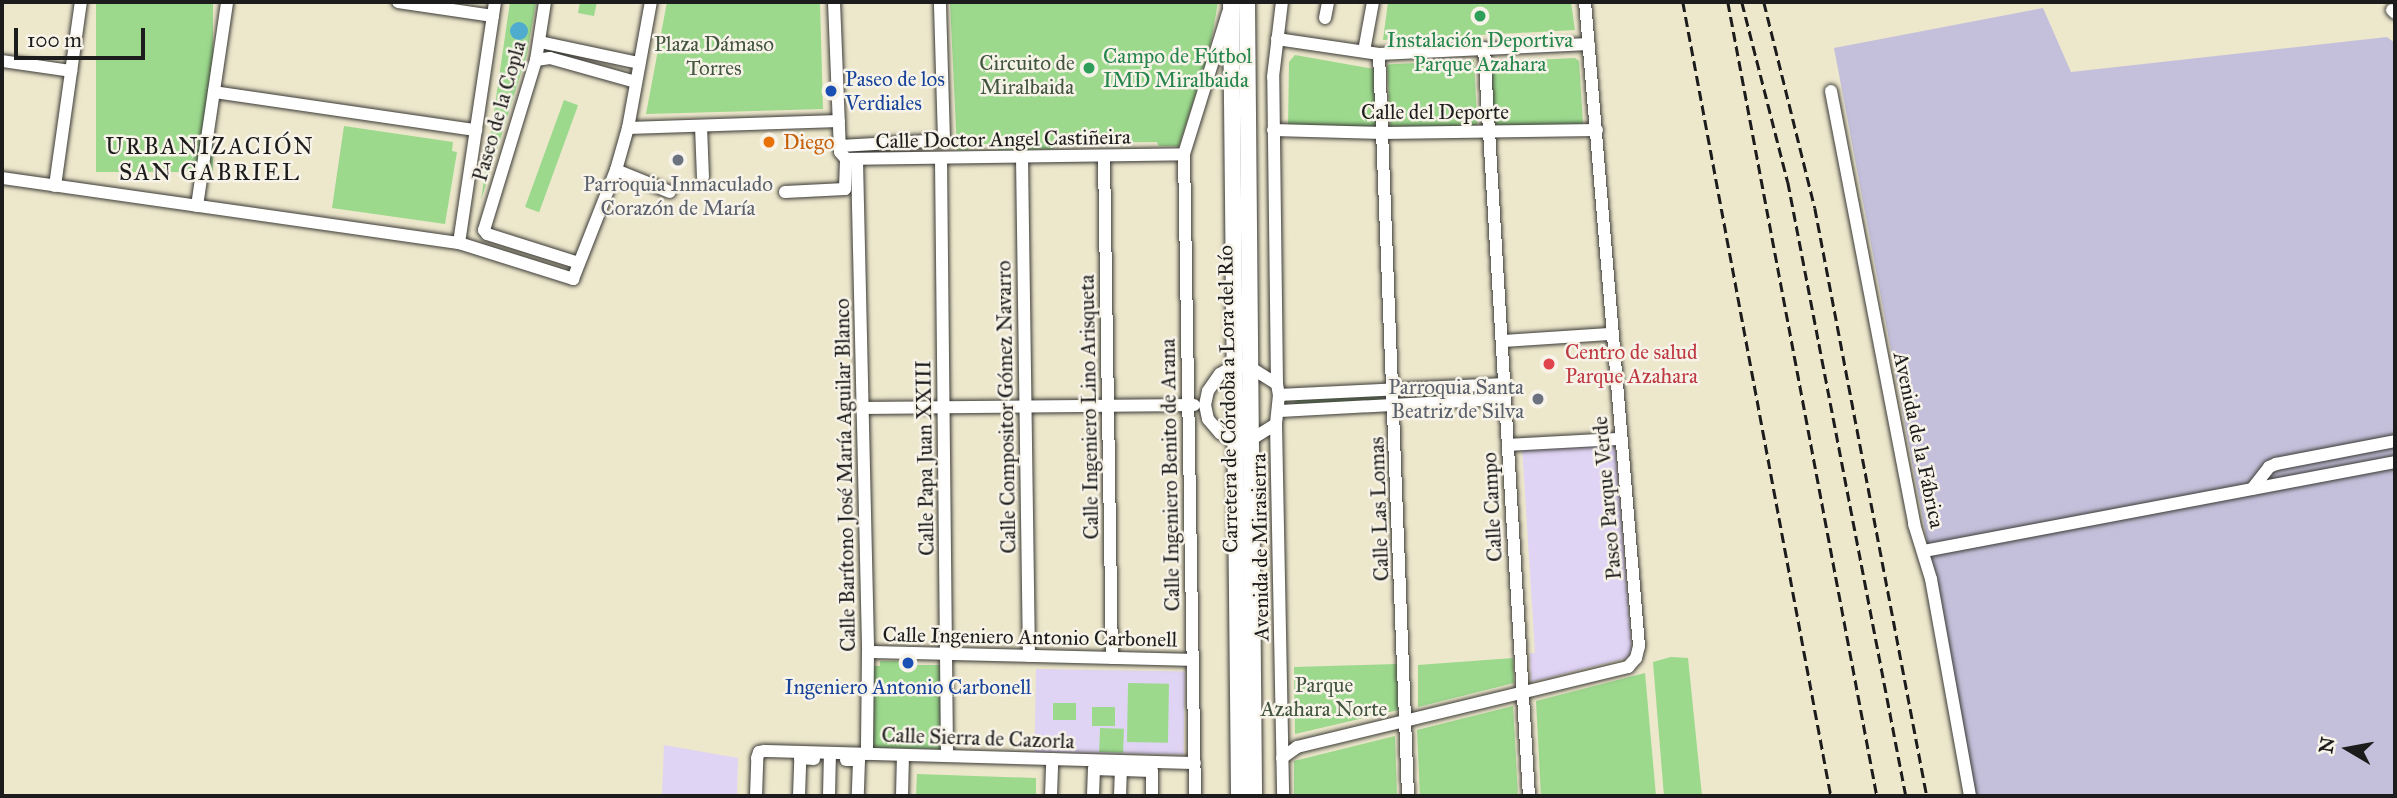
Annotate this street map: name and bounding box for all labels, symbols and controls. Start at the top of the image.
marker: Instalación Deportiva Parque Azahara [1472,8,1488,24]
scale bar [18,14,149,58]
text: 100 m [27,27,82,53]
place label: Instalación Deportiva Parque Azahara [1387,27,1573,77]
park label: Plaza Dámaso Torres [654,31,774,81]
street label: Paseo de la Copla [467,38,531,184]
place label: Campo de Fútbol IMD Miralbaida [1103,43,1252,93]
park label: Circuito de Miralbaida [979,50,1075,100]
marker: Campo de Fútbol IMD Miralbaida [1081,60,1097,76]
place label: Paseo de los Verdiales [845,66,945,116]
marker: Paseo de los Verdiales [823,83,839,99]
street label: Calle del Deporte [1361,99,1509,125]
street label: Calle Doctor Angel Castiñeira [875,124,1131,154]
place label: Diego [783,129,835,155]
district label: URBANIZACIÓN SAN GABRIEL [107,132,313,186]
marker: Diego [761,134,777,150]
marker: Parroquia Inmaculado Corazón de María [670,152,686,168]
place label: Parroquia Inmaculado Corazón de María [583,171,773,221]
street label: Carretera de Córdoba a Lora del Río [1213,245,1243,553]
street label: Calle Compositor Gómez Navarro [991,260,1021,554]
street label: Calle Ingeniero Lino Arisqueta [1074,274,1104,540]
street label: Calle Barítono José María Aguilar Blanco [829,298,861,652]
street label: Calle Ingeniero Benito de Arana [1155,338,1185,612]
place label: Centro de salud Parque Azahara [1565,339,1698,389]
street label: Avenida de la Fábrica [1888,350,1950,530]
marker: Centro de salud Parque Azahara [1539,354,1559,374]
street label: Calle Papa Juan XXIII [911,360,939,556]
place label: Parroquia Santa Beatriz de Silva [1388,374,1524,424]
marker: Parroquia Santa Beatriz de Silva [1530,391,1546,407]
street label: Paseo Parque Verde [1587,415,1627,581]
street label: Calle Las Lomas [1364,436,1394,582]
street label: Calle Campo [1477,452,1507,562]
street label: Avenida de Mirasierra [1246,453,1274,641]
street label: Calle Ingeniero Antonio Carbonell [882,622,1178,652]
marker: Ingeniero Antonio Carbonell [900,655,916,671]
park label: Parque Azahara Norte [1261,672,1387,722]
place label: Ingeniero Antonio Carbonell [784,674,1032,700]
north arrow [2313,714,2383,784]
street label: Calle Sierra de Cazorla [881,722,1075,754]
text: N [2314,735,2340,755]

